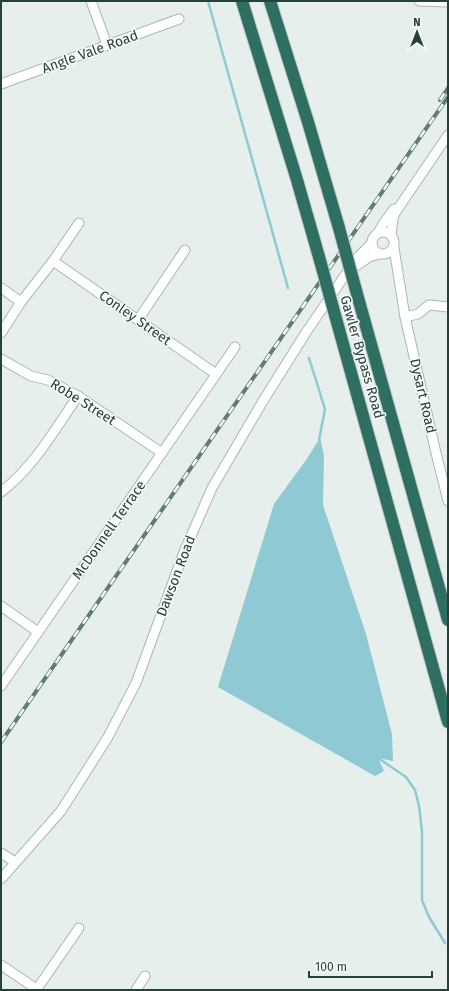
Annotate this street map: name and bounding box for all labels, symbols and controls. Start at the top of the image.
north arrow [397,12,437,52]
text: N [413,16,421,29]
street label: Angle Vale Road [40,27,140,77]
street label: Conley Street [96,287,175,350]
street label: Gawler Bypass Road [336,294,388,420]
street label: Dysart Road [406,357,440,435]
street label: Robe Street [47,375,120,429]
street label: McDonnell Terrace [69,477,149,583]
street label: Dawson Road [153,533,199,619]
scale bar [309,953,432,979]
text: 100 m [315,960,347,974]

